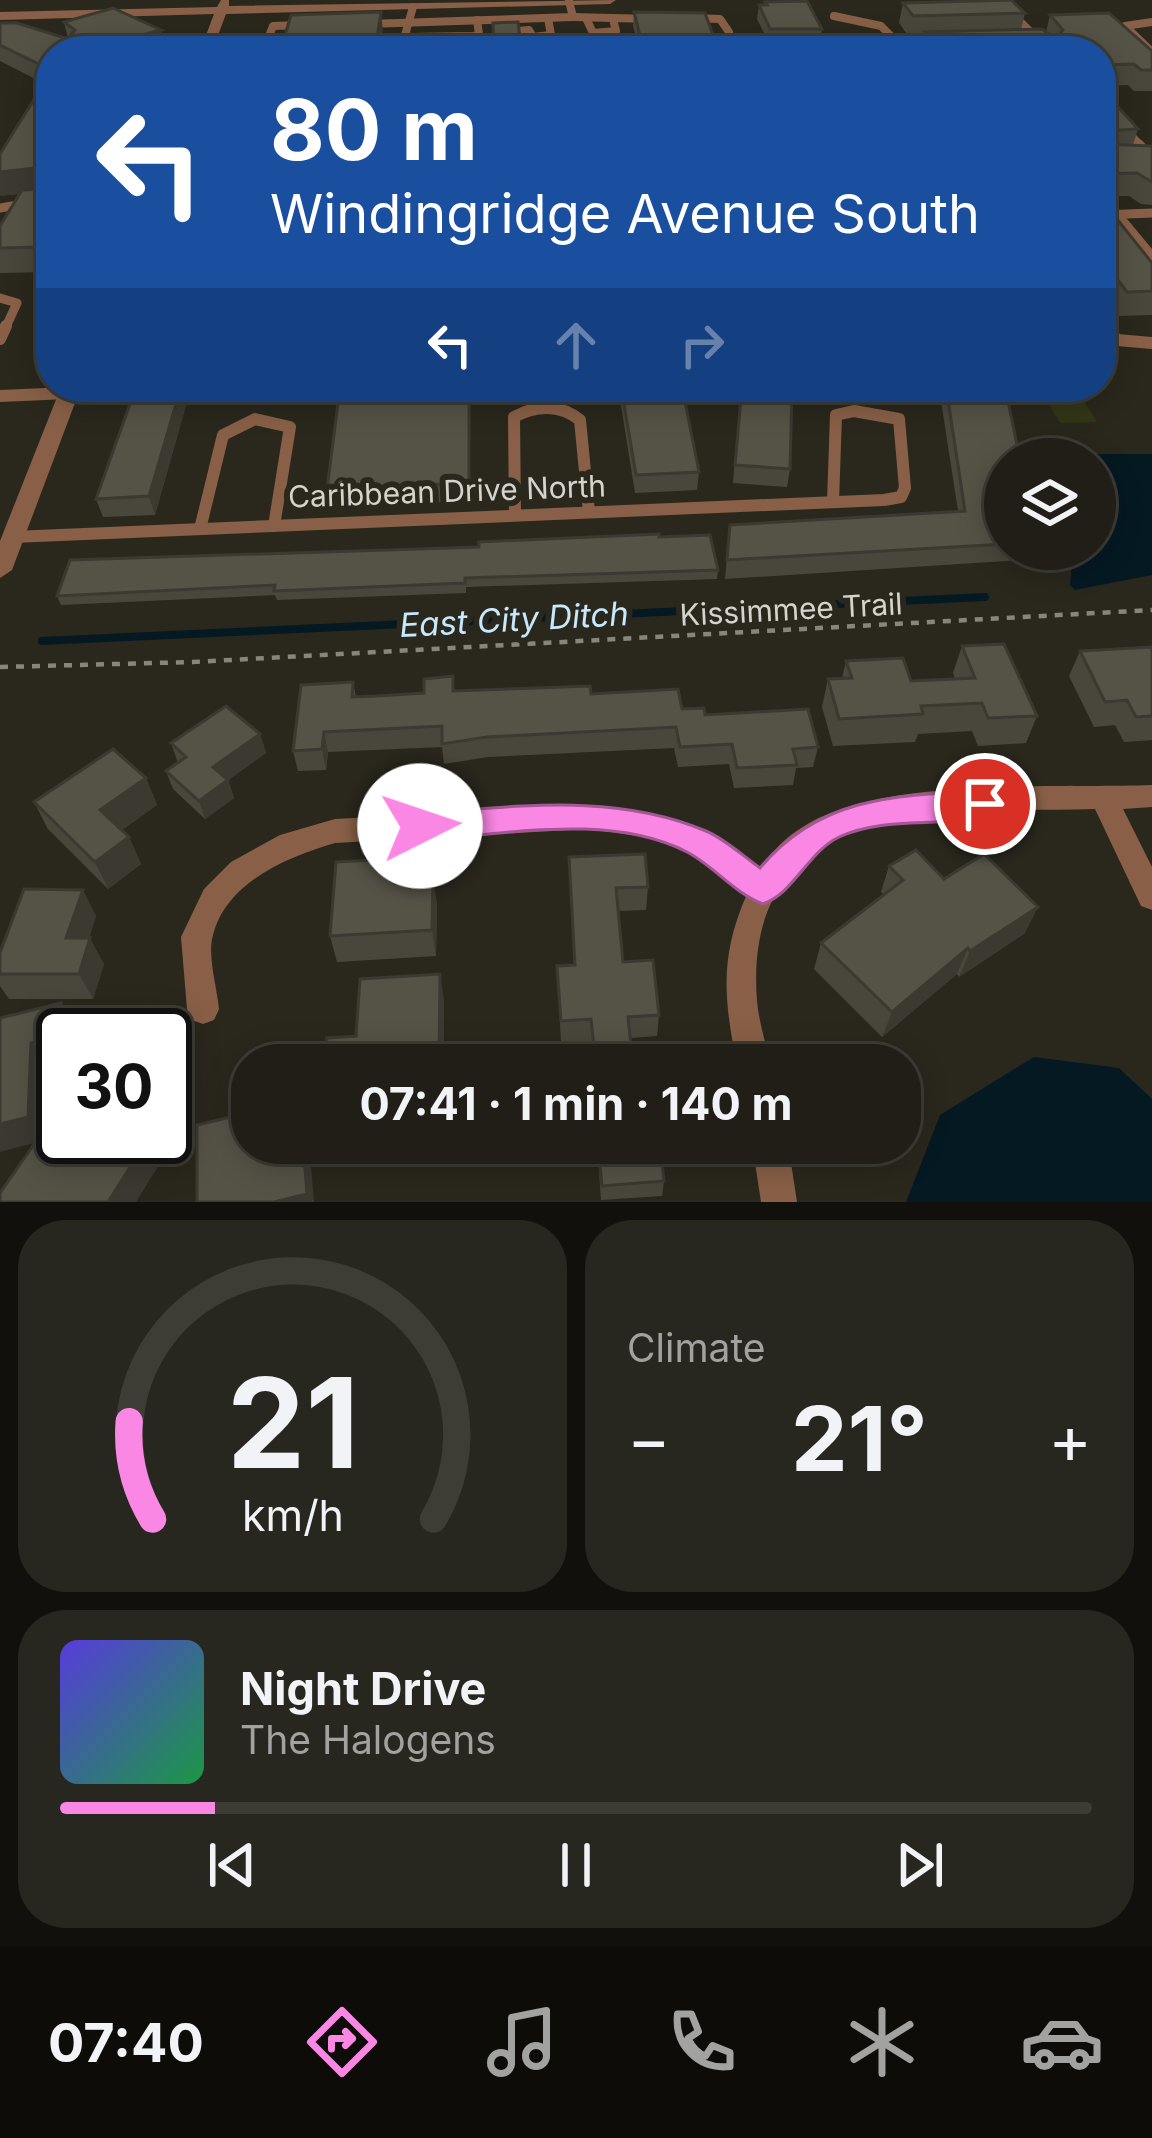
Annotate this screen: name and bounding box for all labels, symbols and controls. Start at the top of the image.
text: 80 m [270,79,478,180]
icon: left [72,84,228,240]
text: Windingridge Avenue South [270,181,980,246]
icon: left [417,312,483,378]
icon: ahead [543,312,609,378]
icon: right [669,312,735,378]
map controls [984,438,1116,570]
button: layers [984,438,1116,570]
street label: Caribbean Drive North [287,467,607,515]
street label: Kissimmee Trail [679,585,903,633]
water label: East City Ditch [398,593,630,645]
pin [934,753,1036,855]
position arrow [357,763,483,889]
icon: arrive [952,771,1018,837]
speed limit sign: 30 [36,1008,192,1164]
text: 07:41 · 1 min · 140 m [359,1076,793,1131]
text: Climate [627,1324,766,1371]
text: 21 [226,1347,359,1498]
text: 21° [791,1384,928,1493]
text: − [627,1399,671,1479]
text: + [1048,1399,1092,1479]
text: km/h [242,1489,343,1541]
text: Night Drive [240,1661,486,1716]
text: The Halogens [240,1716,496,1763]
icon: previous [199,1832,265,1898]
icon: pause [543,1832,609,1898]
icon: next [887,1832,953,1898]
icon: directions [300,2000,384,2084]
icon: music [480,2000,564,2084]
icon: phone [660,2000,744,2084]
icon: climate [840,2000,924,2084]
icon: car [1020,2000,1104,2084]
text: 07:40 [48,2010,204,2075]

